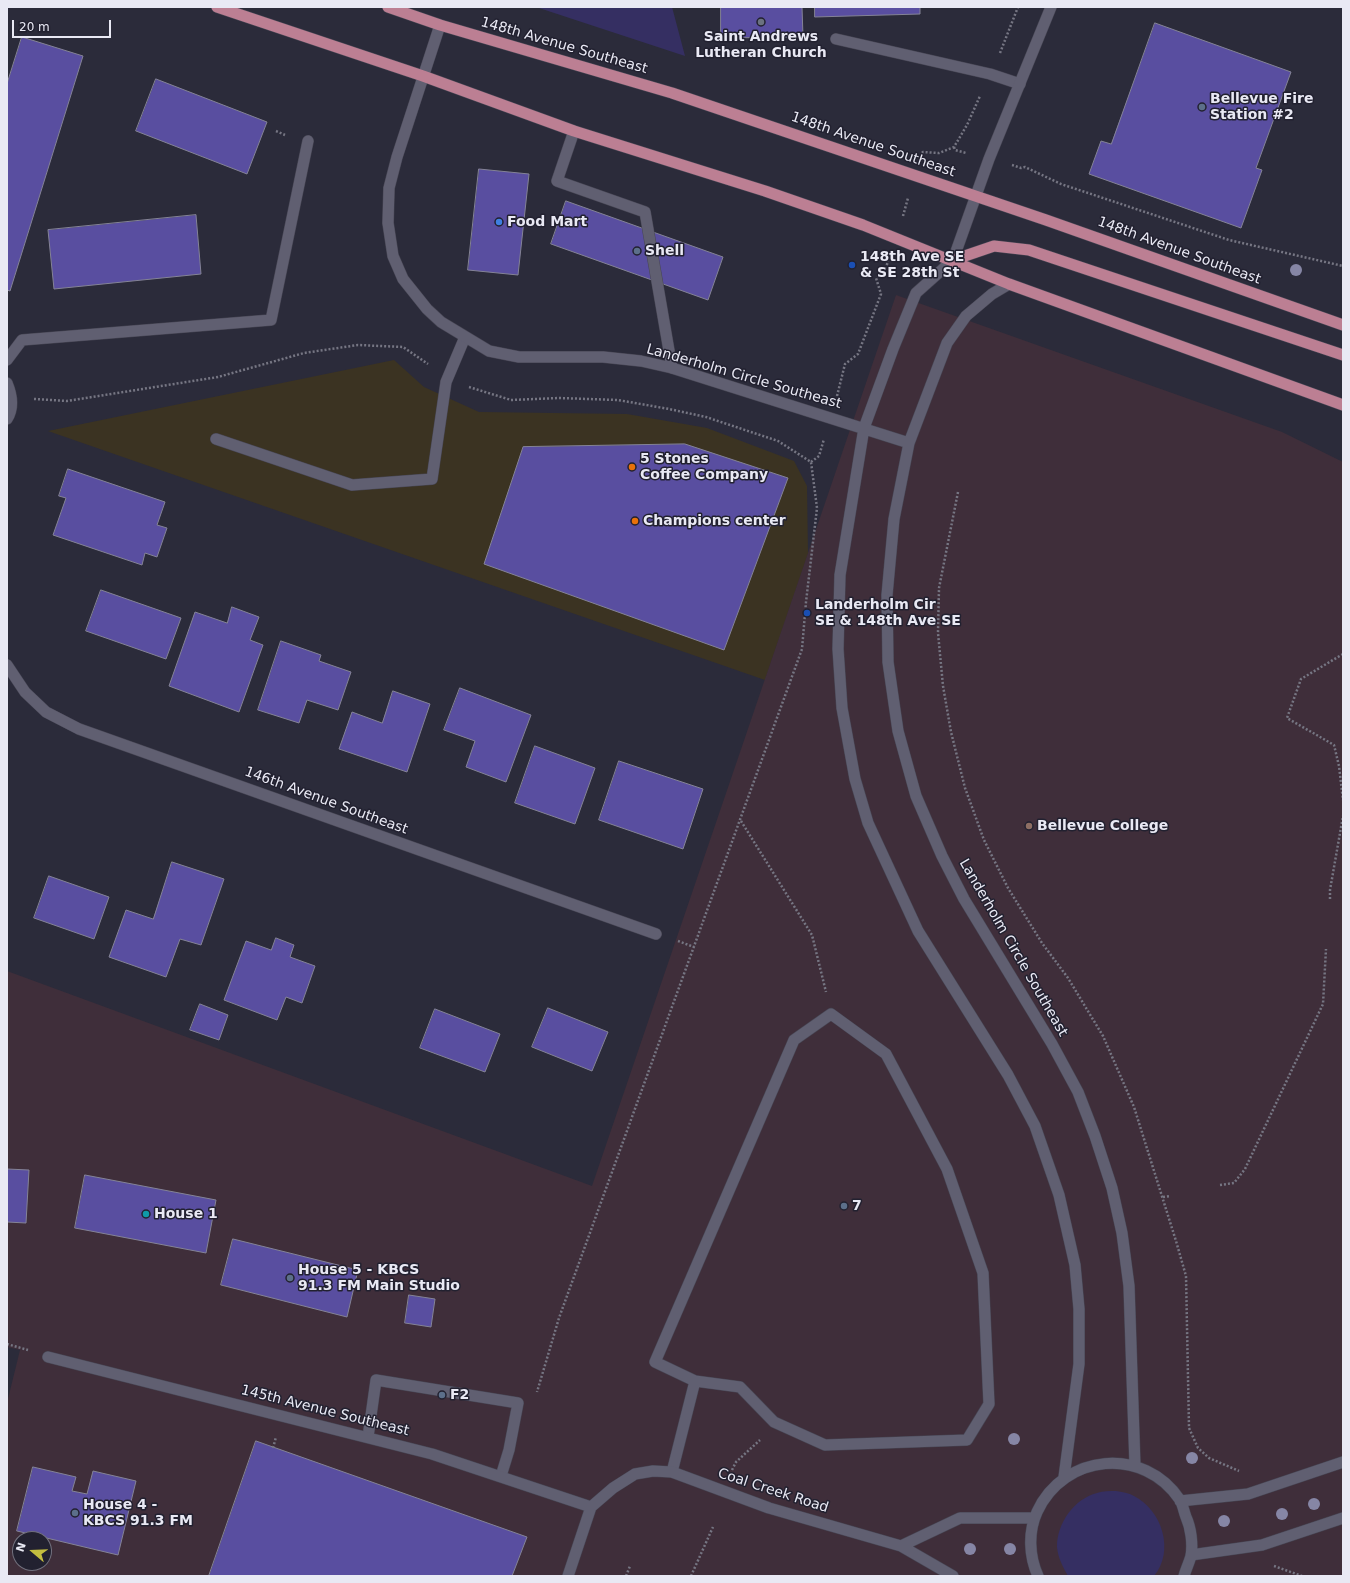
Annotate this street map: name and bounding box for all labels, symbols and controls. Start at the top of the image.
scale bar [14,12,113,38]
street label: 148th Avenue Southeast [479,14,649,78]
marker: Saint Andrews Lutheran Church [756,17,766,27]
text: 20 m [19,20,50,34]
place label: Saint Andrews Lutheran Church [695,29,827,62]
place label: Bellevue Fire Station #2 [1210,91,1313,124]
marker: Bellevue Fire Station #2 [1197,102,1207,112]
street label: 148th Avenue Southeast [789,109,957,181]
place label: Food Mart [507,214,587,230]
street label: 148th Avenue Southeast [1095,214,1263,288]
marker: Food Mart [494,217,504,227]
place label: Shell [645,243,684,259]
marker: Shell [632,246,642,256]
place label: 148th Ave SE & SE 28th St [860,249,964,282]
marker: 148th Ave SE & SE 28th St [847,260,857,270]
street label: Landerholm Circle Southeast [645,341,843,413]
place label: 5 Stones Coffee Company [640,451,768,484]
marker: 5 Stones Coffee Company [627,462,637,472]
place label: Champions center [643,513,786,529]
marker: Champions center [630,516,640,526]
place label: Landerholm Cir SE & 148th Ave SE [815,597,961,630]
marker: Landerholm Cir SE & 148th Ave SE [802,608,812,618]
street label: 146th Avenue Southeast [242,764,410,838]
place label: Bellevue College [1037,818,1168,834]
marker: Bellevue College [1024,821,1034,831]
street label: Landerholm Circle Southeast [955,856,1071,1040]
place label: 7 [852,1198,862,1214]
marker: 7 [839,1201,849,1211]
place label: House 1 [154,1206,218,1222]
marker: House 1 [141,1209,151,1219]
place label: House 5 - KBCS 91.3 FM Main Studio [298,1262,460,1294]
marker: House 5 - KBCS 91.3 FM Main Studio [285,1273,295,1283]
street label: 145th Avenue Southeast [239,1382,411,1440]
place label: F2 [450,1387,469,1403]
marker: F2 [437,1390,447,1400]
street label: Coal Creek Road [716,1465,830,1517]
place label: House 4 - KBCS 91.3 FM [83,1497,193,1530]
marker: House 4 - KBCS 91.3 FM [70,1508,80,1518]
north arrow [12,1531,52,1571]
text: N [13,1541,29,1554]

